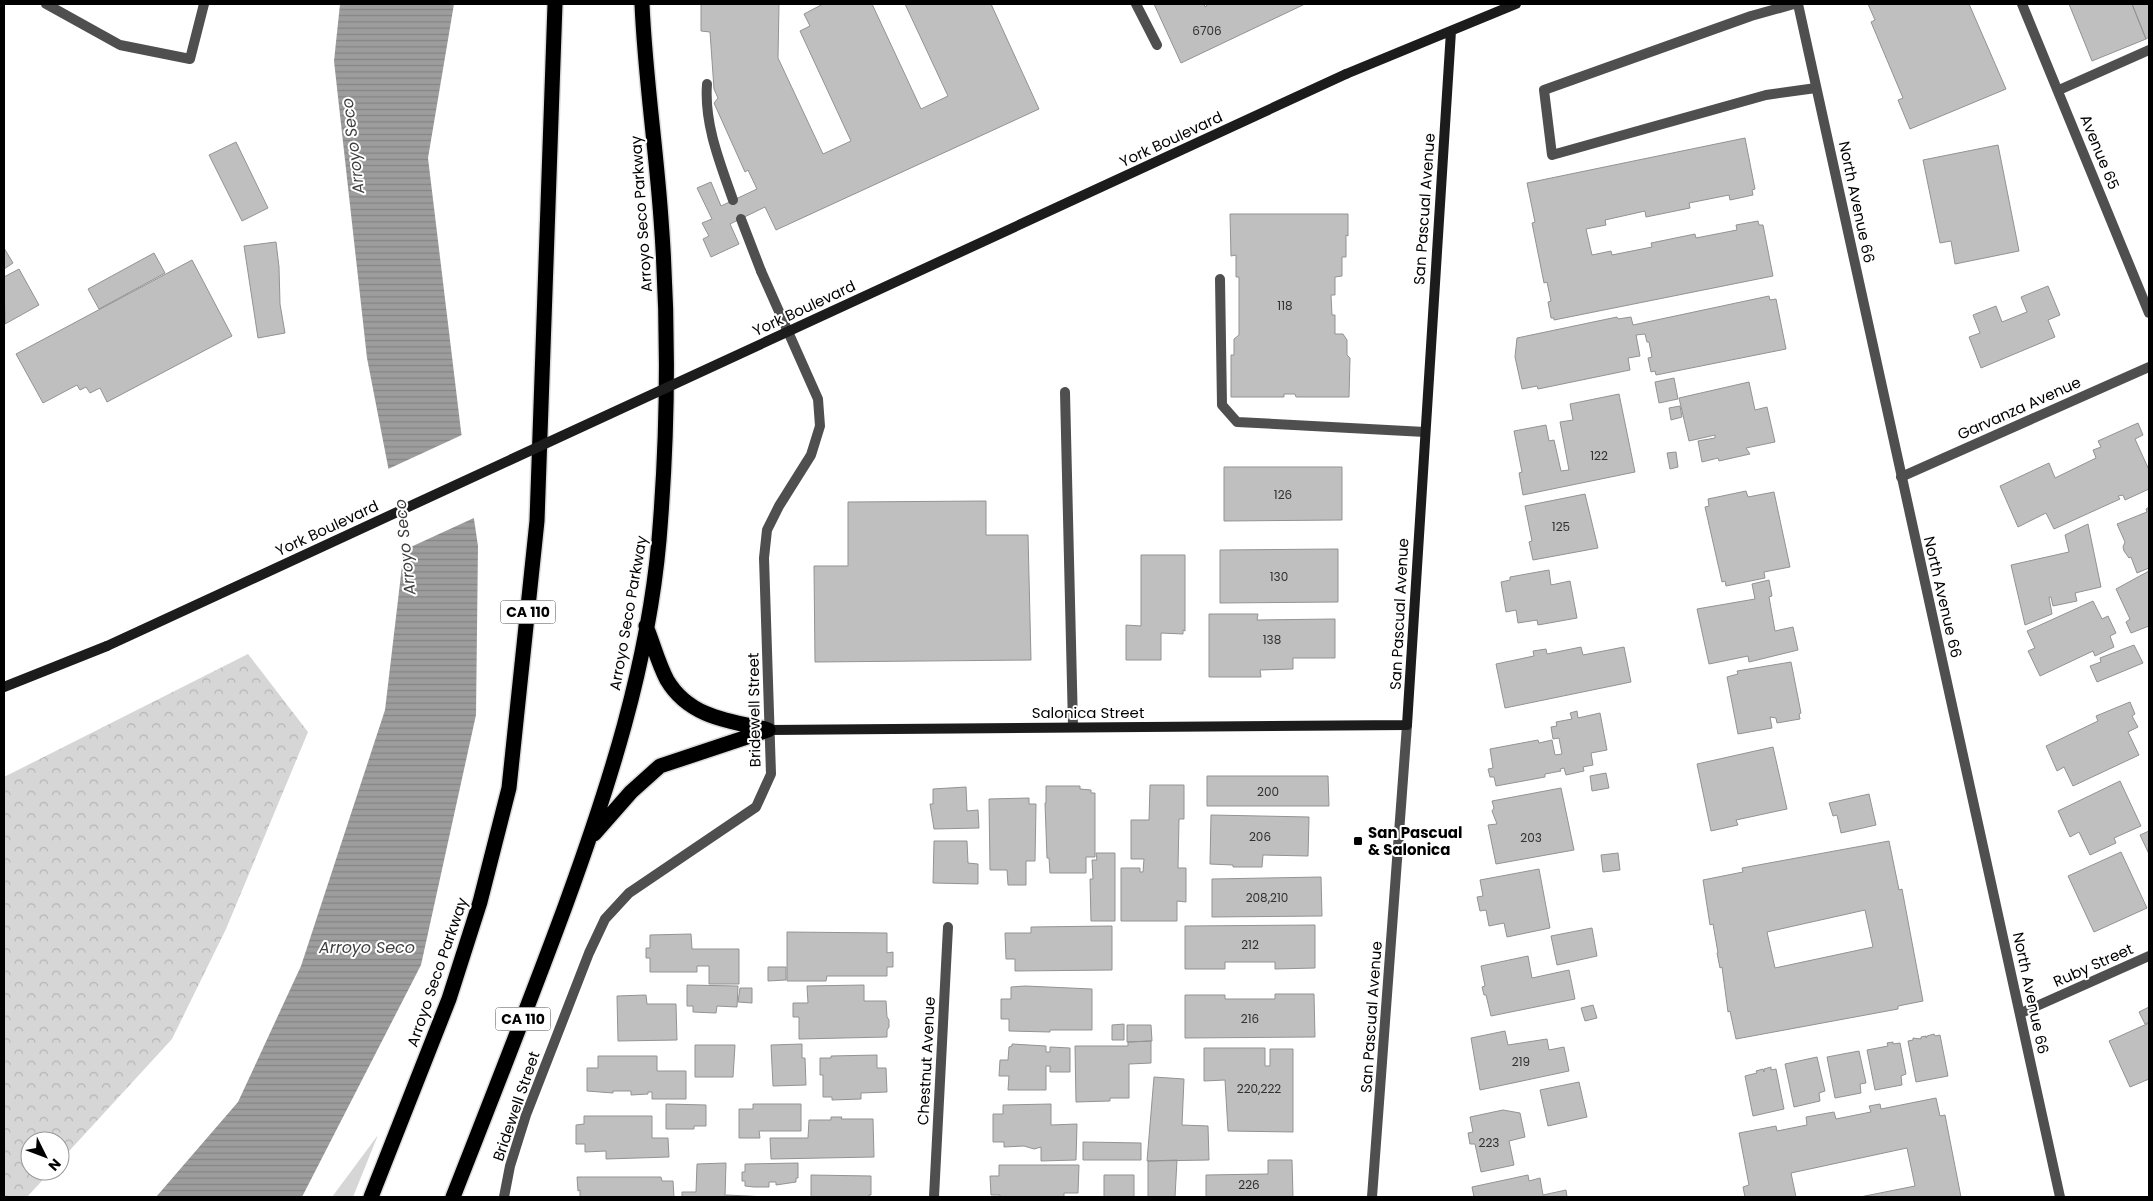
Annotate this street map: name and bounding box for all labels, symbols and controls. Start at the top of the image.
house number: 6706 [1192,22,1222,39]
water label: Arroyo Seco [336,97,370,196]
street label: York Boulevard [1116,106,1226,172]
street label: Avenue 65 [2075,111,2125,193]
street label: San Pascual Avenue [1408,132,1440,286]
street label: Arroyo Seco Parkway [625,135,657,293]
street label: North Avenue 66 [1834,139,1880,265]
street label: York Boulevard [749,275,859,341]
house number: 118 [1277,297,1293,314]
street label: Garvanza Avenue [1954,371,2084,445]
house number: 122 [1590,447,1608,464]
house number: 126 [1274,486,1292,503]
street label: York Boulevard [272,495,382,561]
water label: Arroyo Seco [389,498,422,597]
house number: 125 [1552,518,1570,535]
street label: Arroyo Seco Parkway [604,533,652,692]
street label: North Avenue 66 [1919,534,1967,660]
street label: San Pascual Avenue [1385,538,1413,690]
house number: 130 [1270,568,1288,585]
road number: CA 110 [500,600,556,624]
house number: 138 [1263,631,1281,648]
street label: Bridewell Street [742,652,766,768]
street label: Salonica Street [1032,702,1144,723]
house number: 200 [1257,783,1279,800]
place label: San Pascual & Salonica [1368,822,1462,860]
house number: 206 [1249,828,1271,845]
house number: 203 [1520,829,1542,846]
marker: San Pascual & Salonica [1352,835,1364,847]
house number: 208,210 [1246,889,1288,906]
street label: Arroyo Seco Parkway [402,894,473,1050]
street label: North Avenue 66 [2008,930,2054,1056]
water label: Arroyo Seco [318,936,415,959]
house number: 212 [1241,936,1259,953]
street label: Ruby Street [2050,938,2136,992]
street label: San Pascual Avenue [1355,940,1387,1094]
street label: Chestnut Avenue [912,996,940,1126]
road number: CA 110 [496,1008,550,1030]
house number: 216 [1241,1010,1259,1027]
street label: Bridewell Street [487,1048,545,1164]
house number: 219 [1512,1053,1530,1070]
house number: 220,222 [1237,1080,1281,1097]
north arrow [20,1131,70,1181]
house number: 223 [1479,1134,1499,1151]
text: N [44,1154,66,1175]
house number: 226 [1238,1176,1260,1193]

